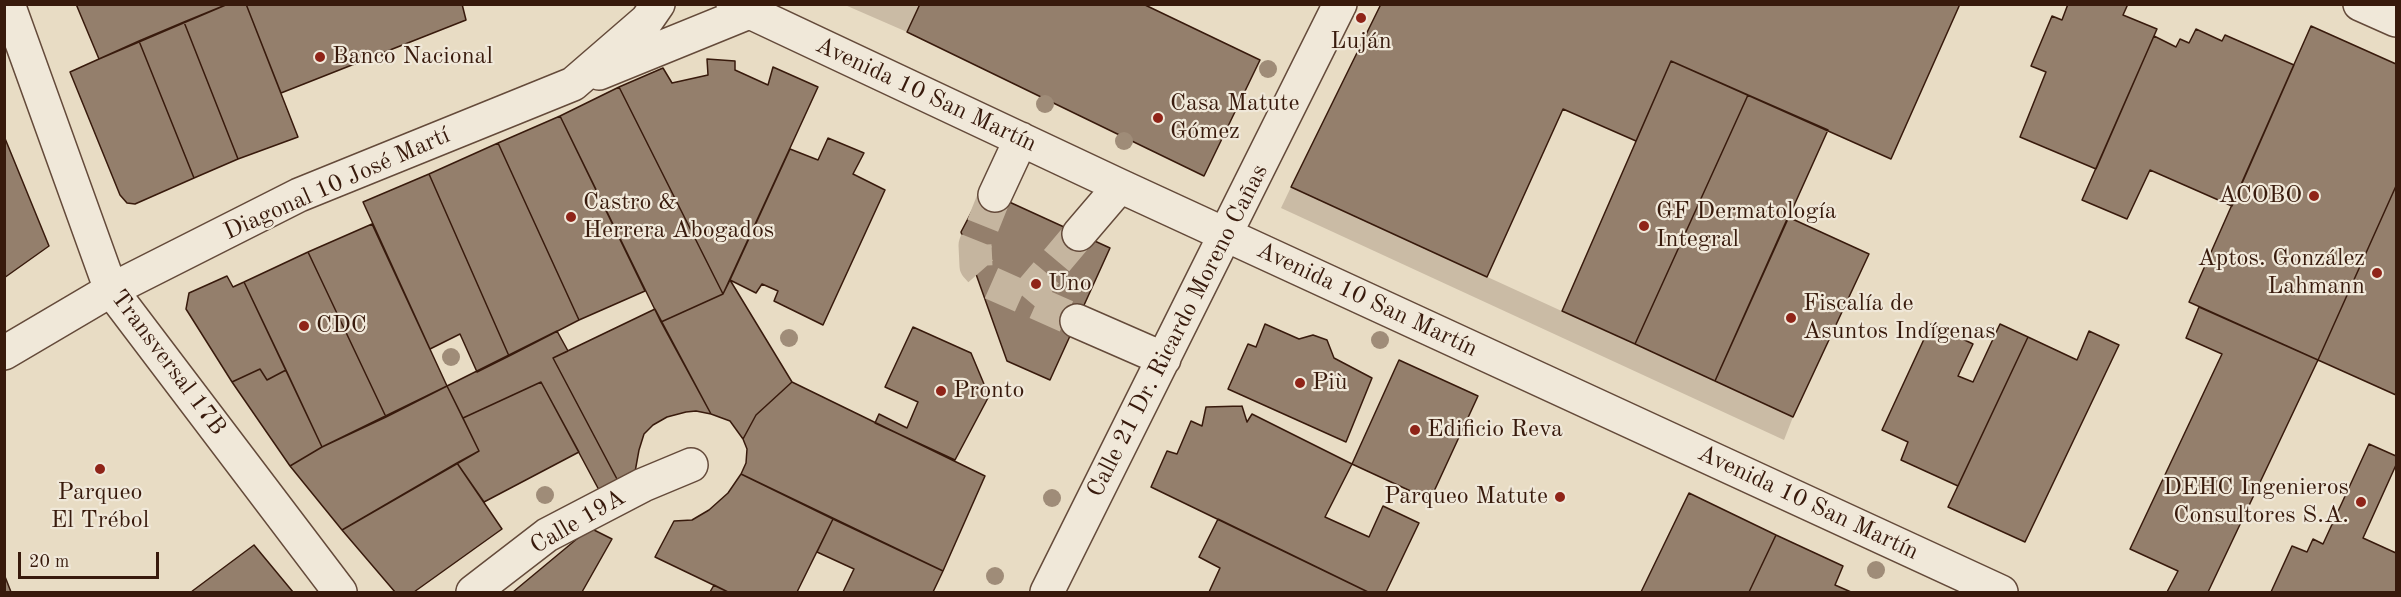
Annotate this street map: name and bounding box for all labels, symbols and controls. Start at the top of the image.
marker: Luján [1354,11,1368,25]
place label: Luján [1330,28,1392,56]
street label: Avenida 10 San Martín [811,31,1041,159]
place label: Banco Nacional [332,43,493,71]
marker: Banco Nacional [313,50,327,64]
place label: Casa Matute Gómez [1170,90,1300,146]
marker: Casa Matute Gómez [1151,111,1165,125]
street label: Diagonal 10 José Martí [220,121,454,247]
street label: Calle 21 Dr. Ricardo Moreno Cañas [1081,160,1275,502]
place label: ACOBO [2219,182,2302,210]
place label: Castro & Herrera Abogados [583,189,774,245]
marker: ACOBO [2307,189,2321,203]
place label: GF Dermatología Integral [1656,198,1837,254]
marker: Castro & Herrera Abogados [564,210,578,224]
marker: GF Dermatología Integral [1637,219,1651,233]
street label: Avenida 10 San Martín [1252,236,1482,364]
place label: Aptos. González Lahmann [2197,245,2365,301]
marker: Aptos. González Lahmann [2370,266,2384,280]
place label: Uno [1048,270,1092,298]
marker: Uno [1029,277,1043,291]
street label: Transversal 17B [104,285,232,441]
place label: Fiscalía de Asuntos Indígenas [1803,290,1996,346]
marker: Fiscalía de Asuntos Indígenas [1784,311,1798,325]
place label: CDC [316,312,367,340]
marker: CDC [297,319,311,333]
place label: Più [1312,369,1348,397]
marker: Più [1293,376,1307,390]
place label: Pronto [953,377,1024,405]
marker: Pronto [934,384,948,398]
place label: Edificio Reva [1427,416,1563,444]
marker: Edificio Reva [1408,423,1422,437]
street label: Avenida 10 San Martín [1693,439,1923,567]
marker: Parqueo El Trébol [93,462,107,476]
place label: DEHC Ingenieros Consultores S.A. [2163,474,2349,530]
place label: Parqueo El Trébol [51,479,149,535]
street label: Calle 19A [525,483,631,561]
place label: Parqueo Matute [1384,483,1548,511]
marker: Parqueo Matute [1553,490,1567,504]
marker: DEHC Ingenieros Consultores S.A. [2354,495,2368,509]
scale bar [21,540,162,578]
text: 20 m [29,553,69,571]

